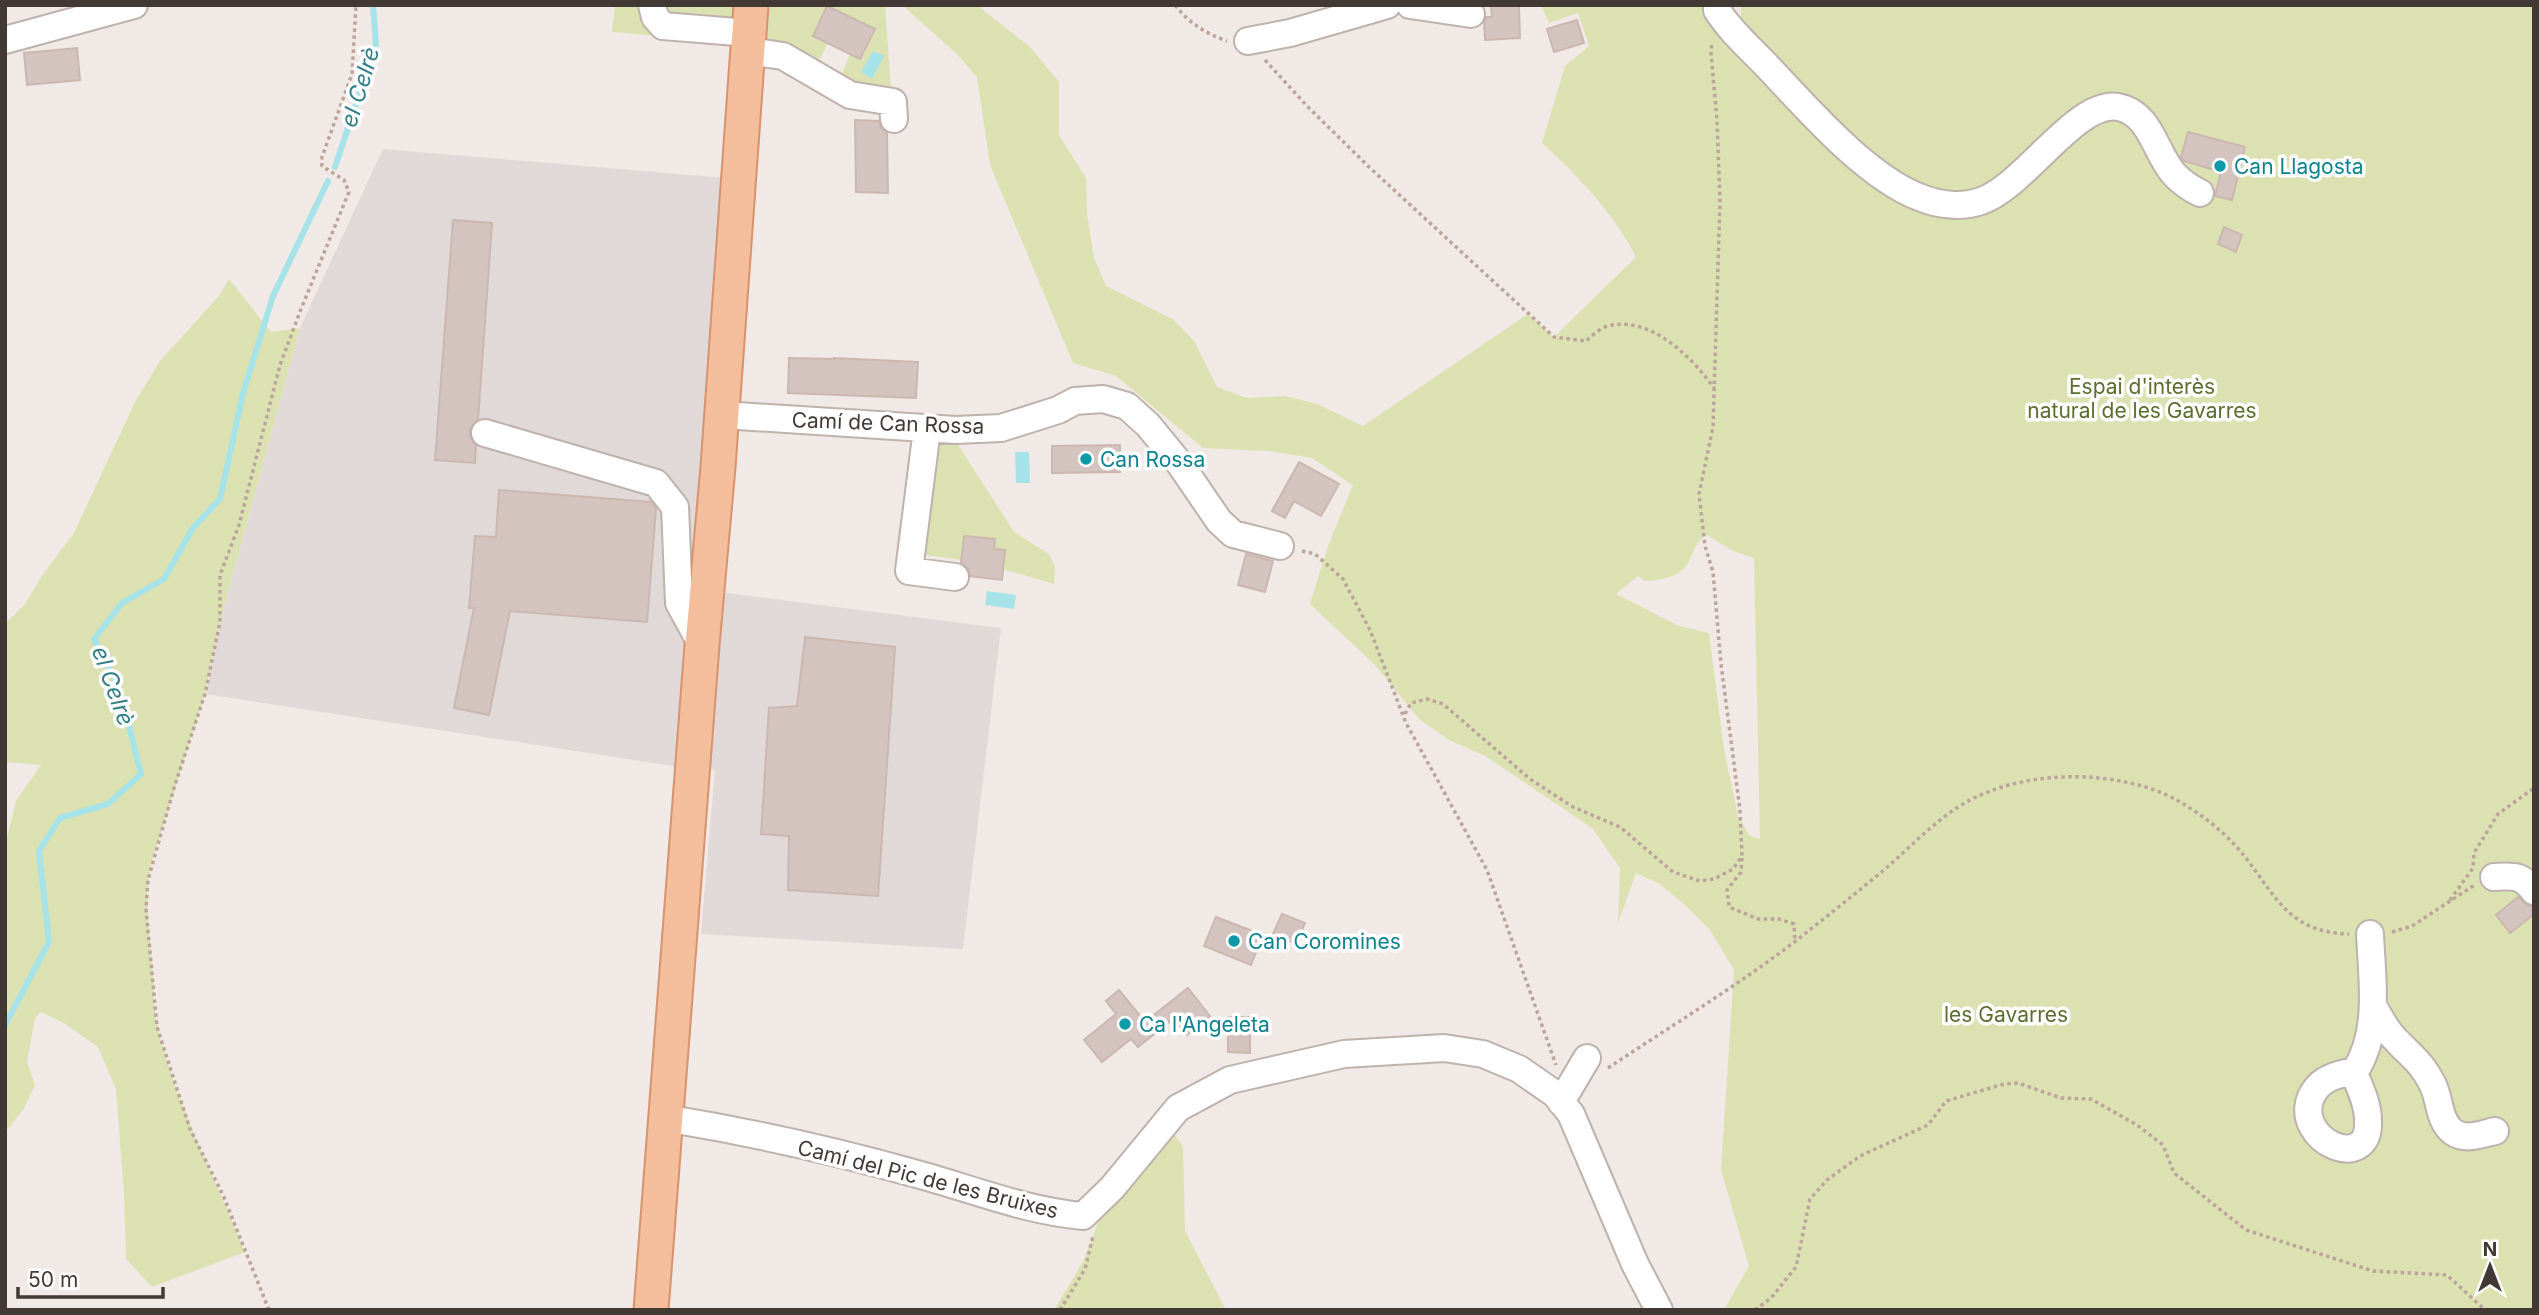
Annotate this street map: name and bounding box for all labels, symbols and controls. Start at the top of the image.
water label: el Celrè [335,43,385,131]
place label: Can Llagosta [2234,154,2364,179]
marker: Can Llagosta [2212,158,2228,174]
park label: Espai d'interès natural de les Gavarres [2027,374,2257,423]
street label: Camí de Can Rossa [791,407,985,439]
place label: Can Rossa [1100,447,1205,472]
marker: Can Rossa [1078,451,1094,467]
water label: el Celrè [86,642,140,730]
place label: Can Coromines [1248,929,1401,954]
marker: Can Coromines [1226,933,1242,949]
park label: les Gavarres [1944,1002,2068,1027]
place label: Ca l'Angeleta [1139,1012,1270,1037]
marker: Ca l'Angeleta [1117,1016,1133,1032]
street label: Camí del Pic de les Bruixes [795,1134,1061,1224]
north arrow [2455,1231,2525,1301]
text: N [2483,1238,2497,1261]
scale bar [18,1256,163,1300]
text: 50 m [28,1267,78,1292]

